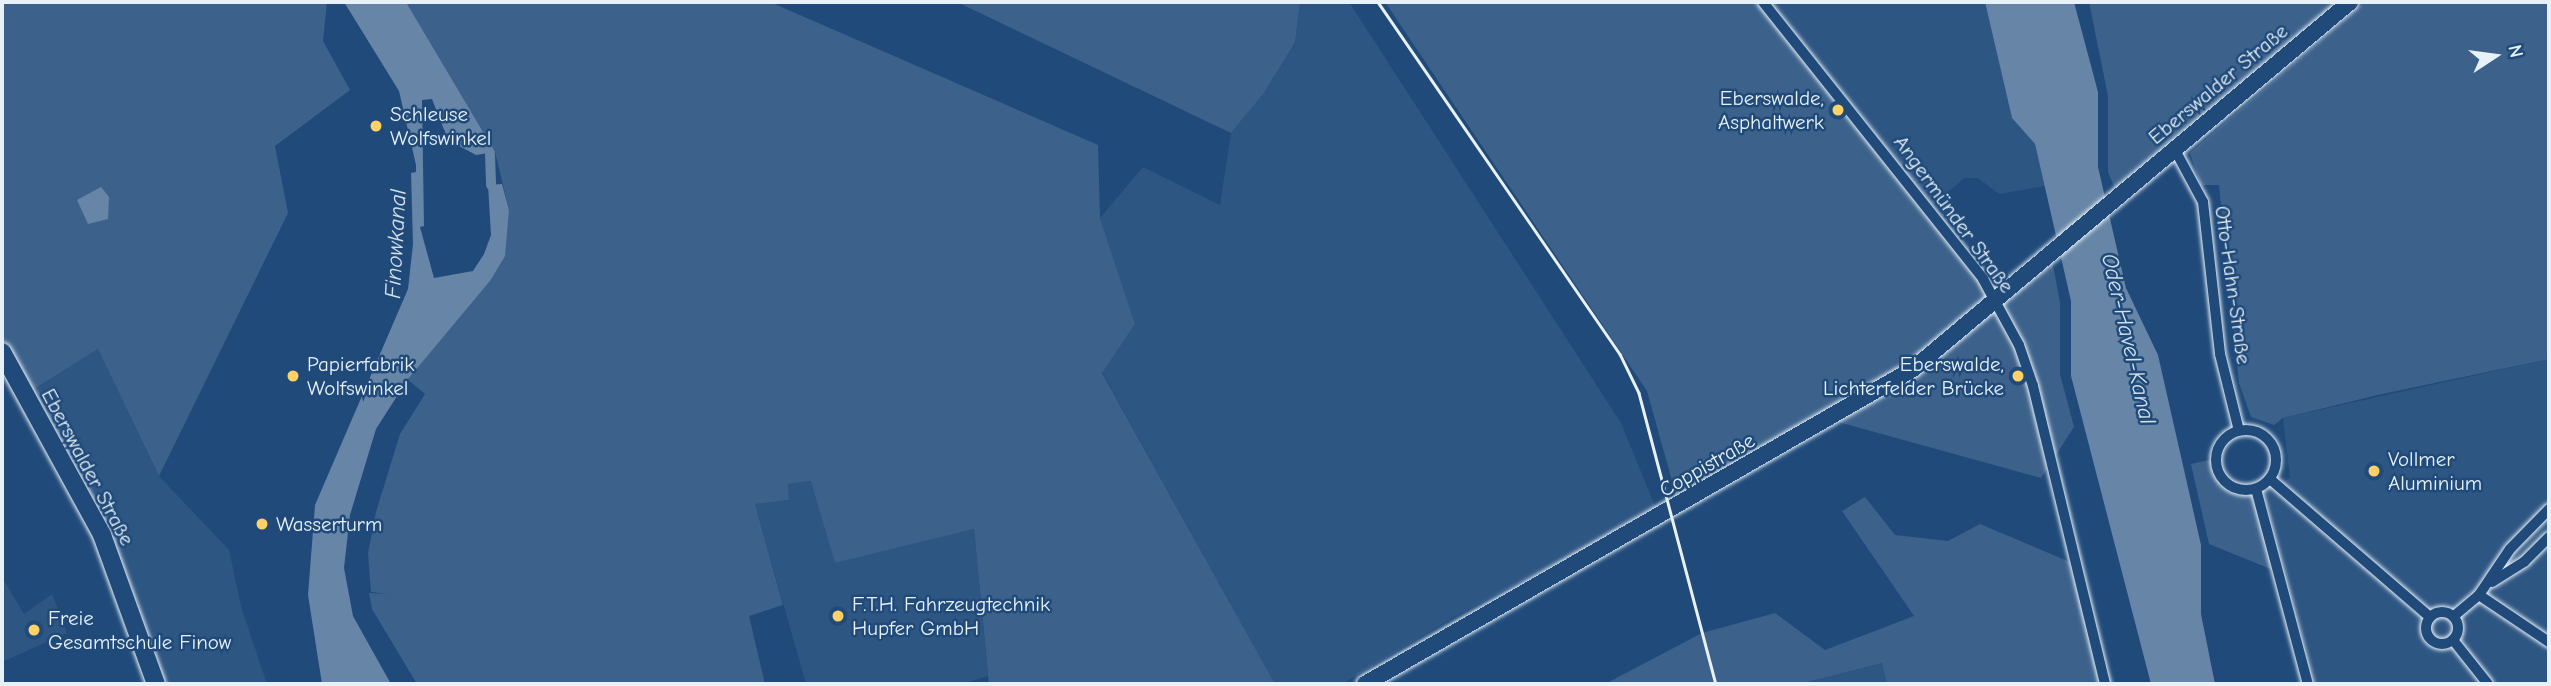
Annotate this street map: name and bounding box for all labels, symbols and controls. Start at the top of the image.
street label: Eberswalder Straße [2143,18,2293,150]
north arrow [2460,21,2530,91]
text: N [2503,43,2528,60]
place label: Eberswalde, Asphaltwerk [1718,85,1824,135]
place label: Schleuse Wolfswinkel [390,101,491,151]
marker: Eberswalde, Asphaltwerk [1830,102,1846,118]
marker: Schleuse Wolfswinkel [368,118,384,134]
street label: Angermünder Straße [1888,130,2020,298]
water label: Finowkanal [379,189,413,299]
street label: Otto-Hahn-Straße [2209,204,2257,366]
water label: Oder-Havel-Kanal [2095,251,2161,427]
place label: Papierfabrik Wolfswinkel [307,351,414,401]
place label: Eberswalde, Lichterfelder Brücke [1823,351,2004,401]
marker: Papierfabrik Wolfswinkel [285,368,301,384]
marker: Eberswalde, Lichterfelder Brücke [2010,368,2026,384]
street label: Eberswalder Straße [36,384,140,550]
street label: Coppistraße [1655,428,1759,502]
place label: Vollmer Aluminium [2388,446,2482,496]
marker: Vollmer Aluminium [2366,463,2382,479]
place label: Wasserturm [276,511,382,537]
marker: Wasserturm [254,516,270,532]
place label: F.T.H. Fahrzeugtechnik Hupfer GmbH [852,591,1050,641]
place label: Freie Gesamtschule Finow [48,605,231,655]
marker: F.T.H. Fahrzeugtechnik Hupfer GmbH [830,608,846,624]
marker: Freie Gesamtschule Finow [26,622,42,638]

